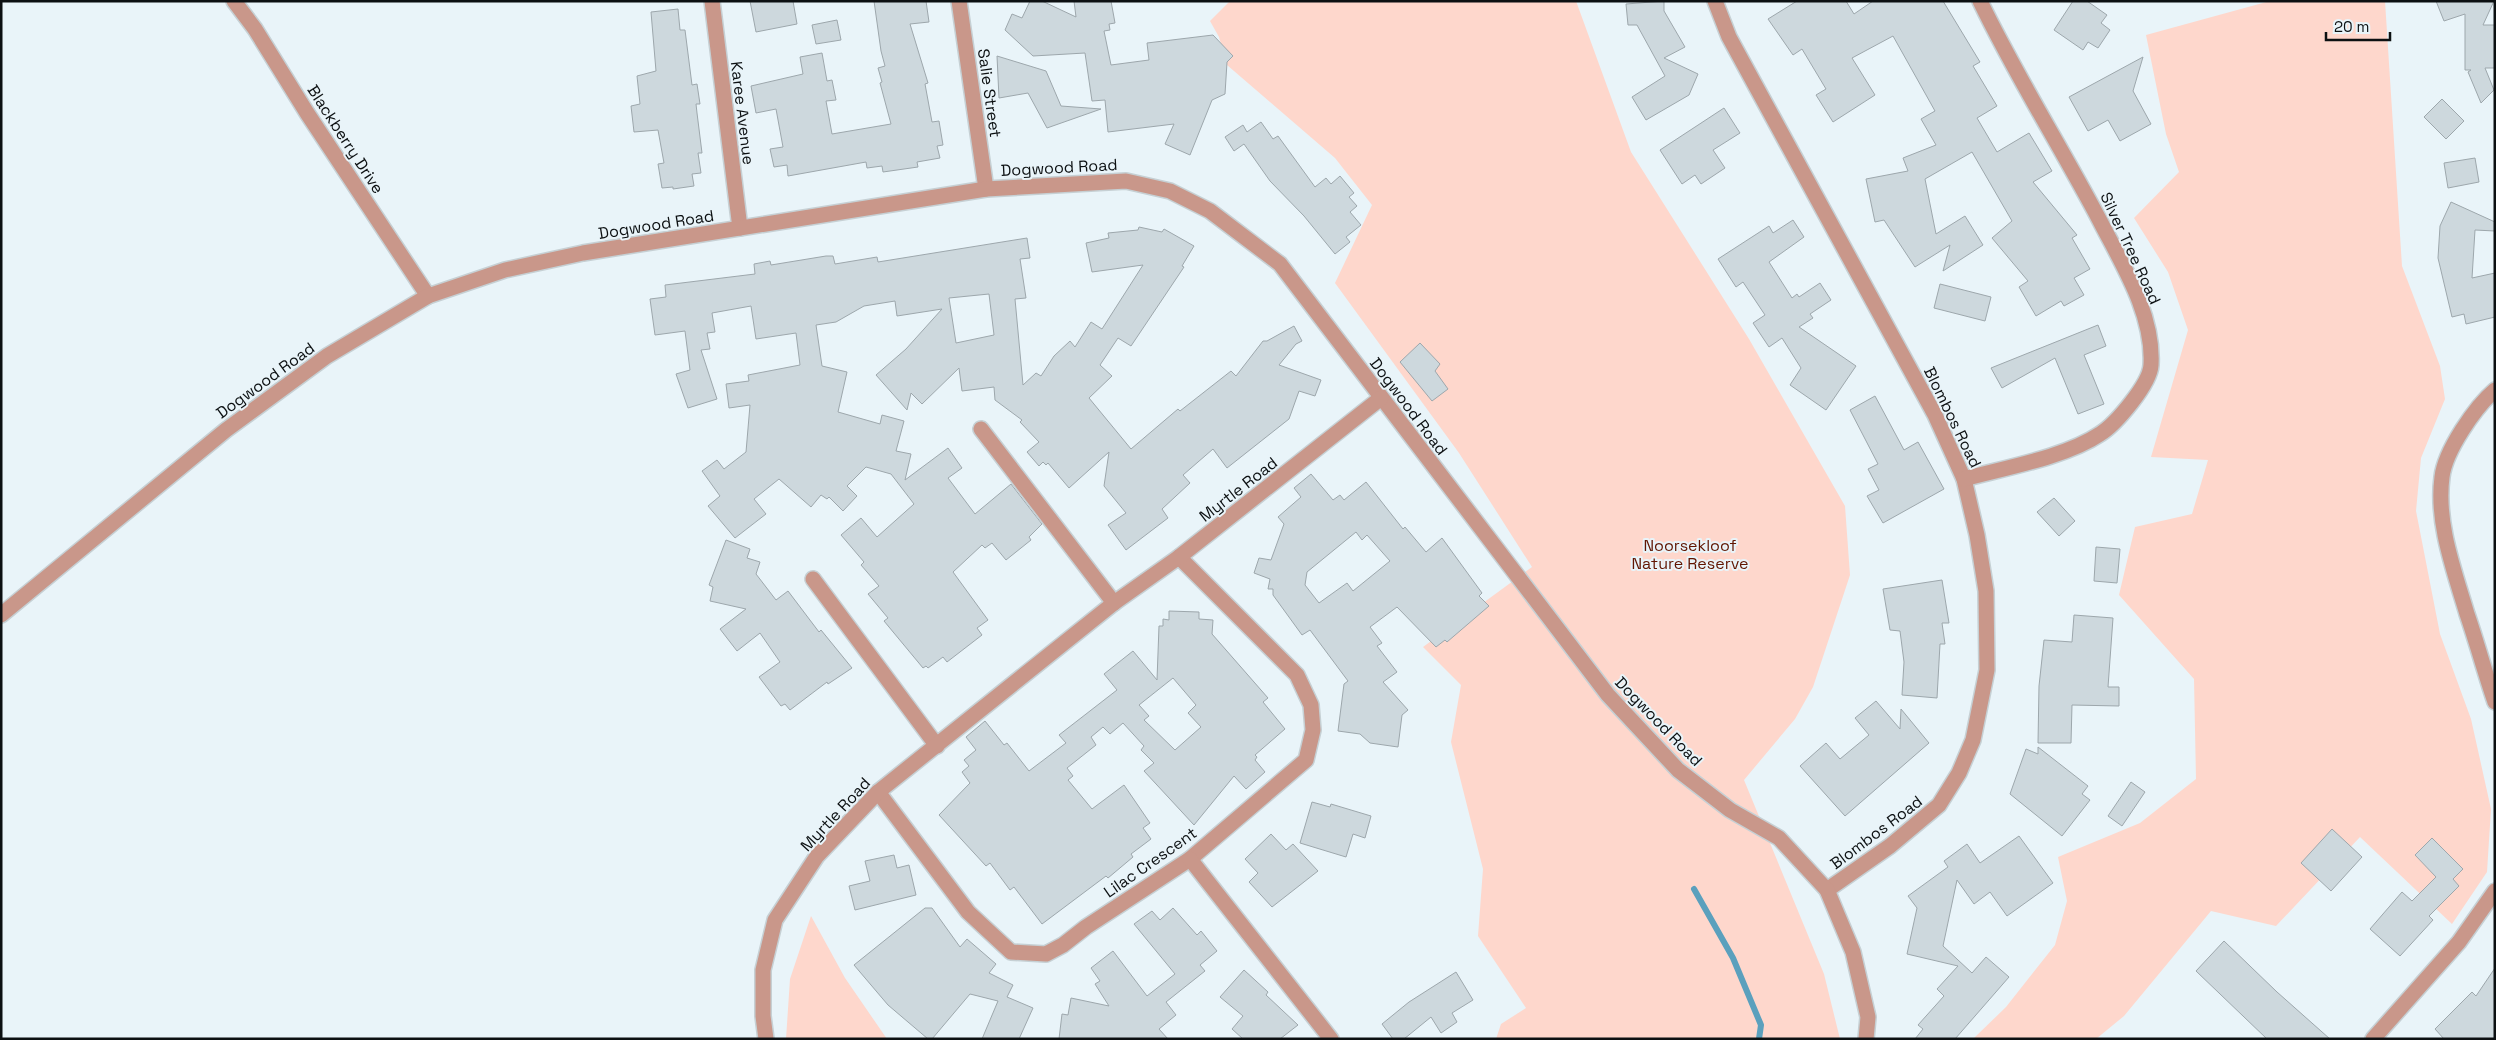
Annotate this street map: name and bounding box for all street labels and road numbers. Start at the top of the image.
street label: Salie Street [973,47,1006,139]
street label: Karee Avenue [726,60,759,166]
street label: Blackberry Drive [303,81,389,198]
street label: Dogwood Road [1000,154,1118,181]
street label: Silver Tree Road [2095,189,2166,308]
street label: Dogwood Road [597,205,715,244]
street label: Dogwood Road [212,338,319,423]
street label: Dogwood Road [1365,353,1452,459]
street label: Blombos Road [1919,363,1986,471]
street label: Myrtle Road [1195,452,1282,527]
street label: Dogwood Road [1610,672,1707,771]
street label: Myrtle Road [796,773,875,856]
street label: Blombos Road [1826,791,1927,874]
street label: Lilac Crescent [1100,823,1201,902]

